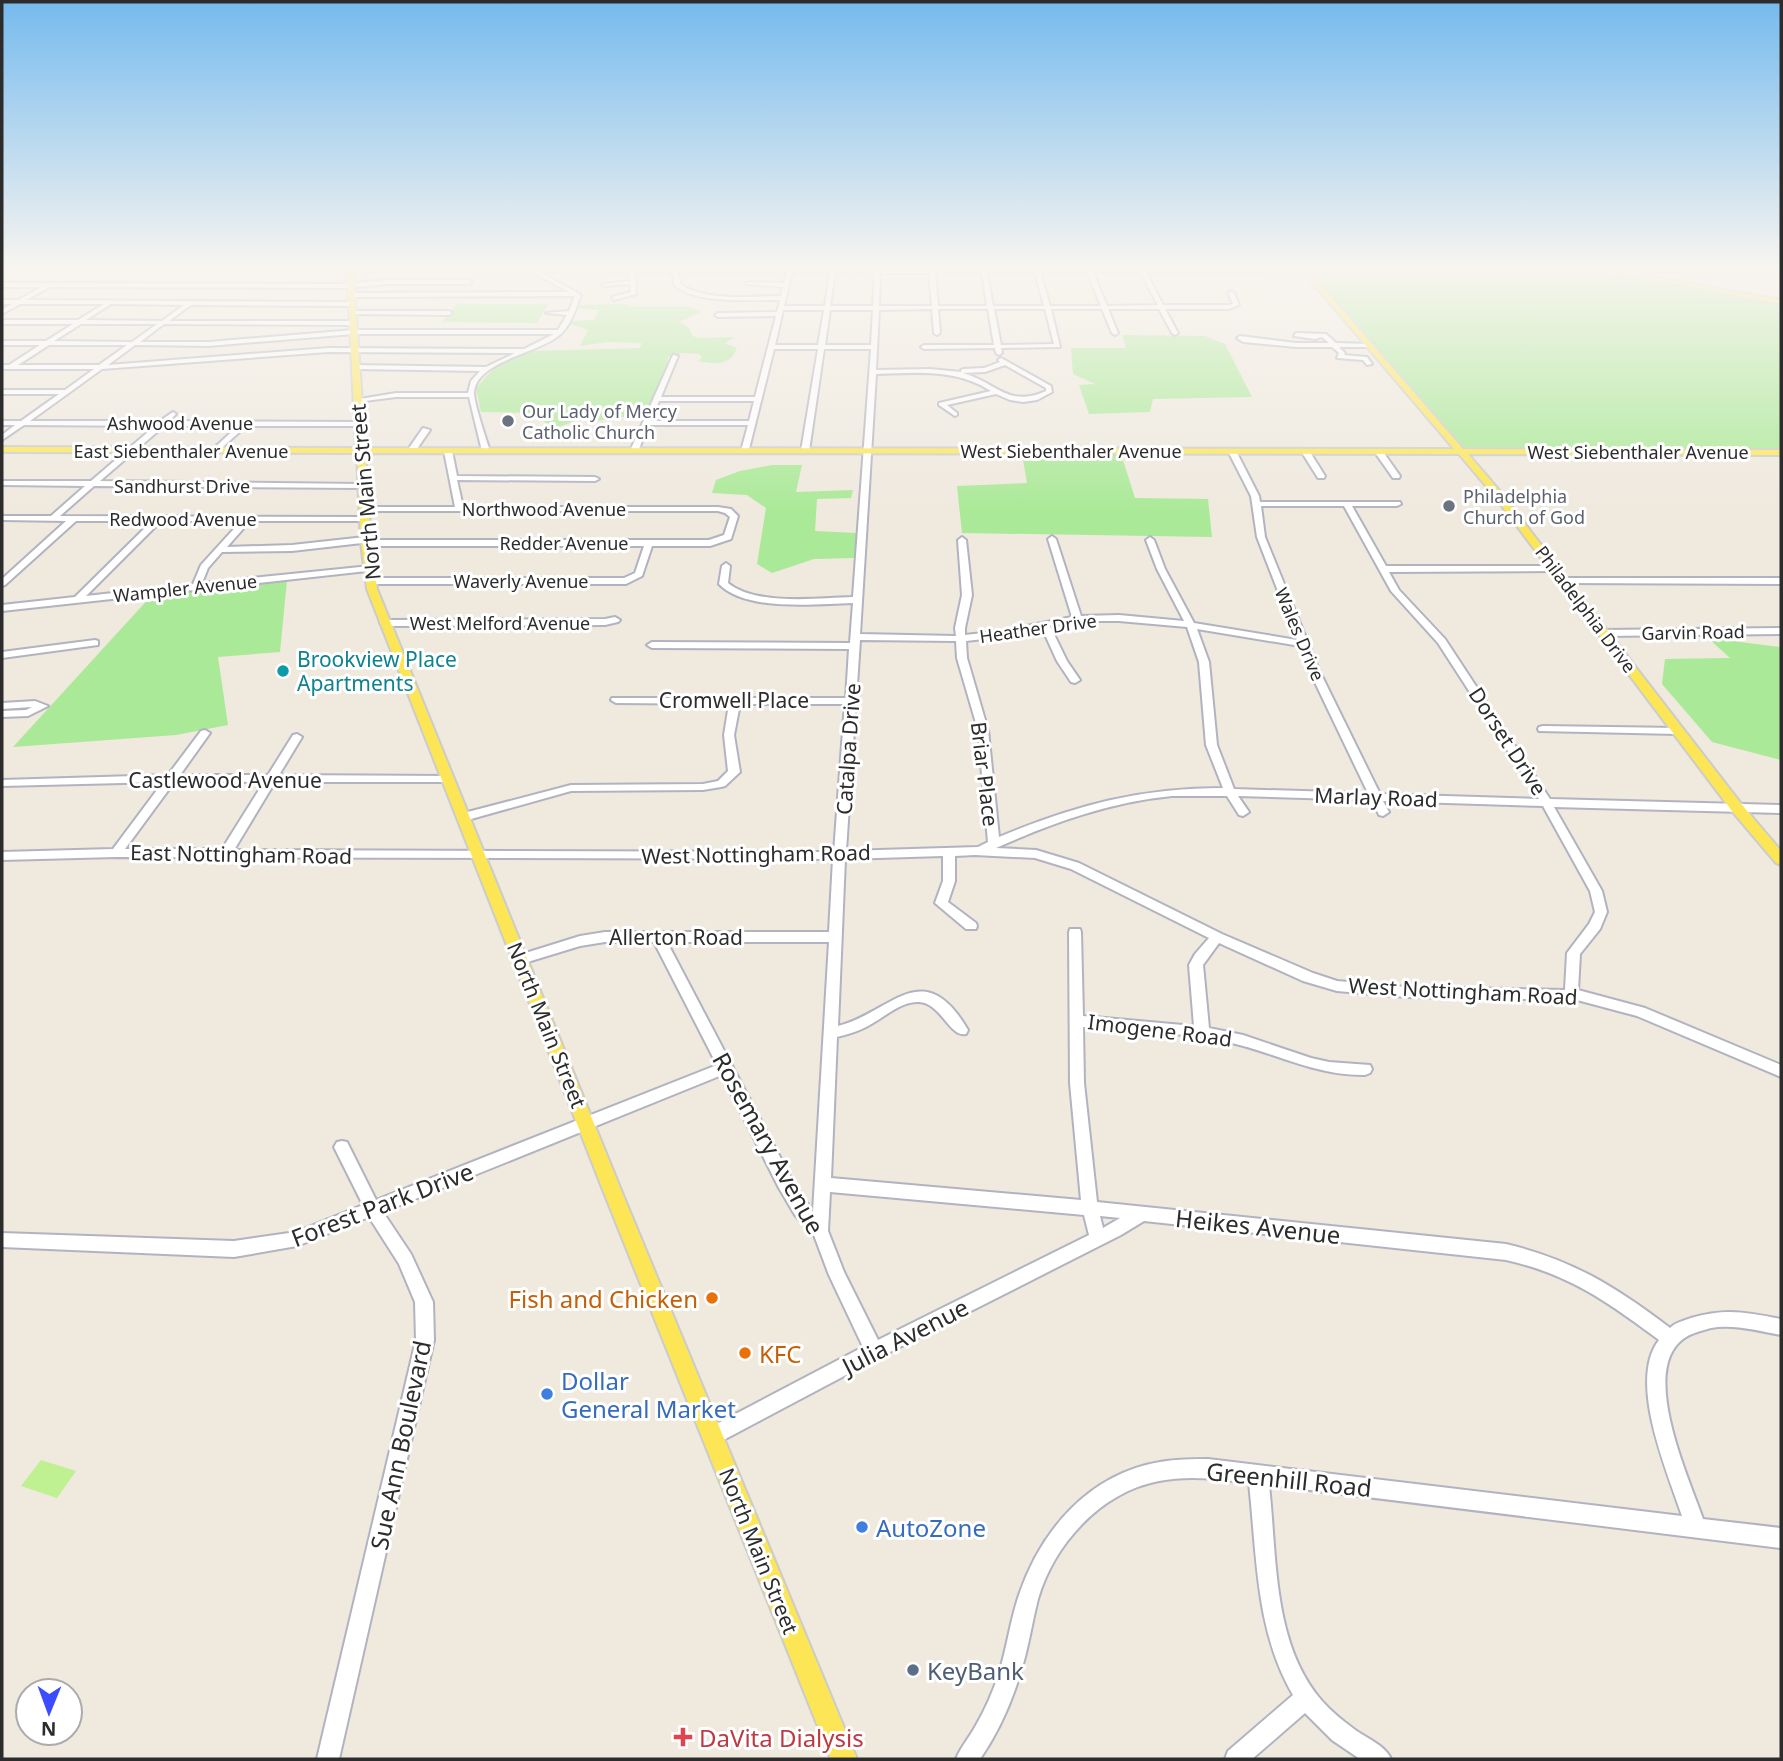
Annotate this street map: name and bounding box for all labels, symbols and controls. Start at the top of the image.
place label: Our Lady of Mercy Catholic Church [522,399,678,444]
street label: North Main Street [343,402,387,581]
street label: Ashwood Avenue [107,411,253,435]
marker: Our Lady of Mercy Catholic Church [500,413,516,429]
street label: East Siebenthaler Avenue [74,439,288,463]
street label: West Siebenthaler Avenue [960,439,1182,463]
street label: West Siebenthaler Avenue [1527,440,1749,464]
street label: Sandhurst Drive [114,474,250,498]
place label: Philadelphia Church of God [1463,484,1585,529]
street label: Northwood Avenue [462,497,626,521]
marker: Philadelphia Church of God [1441,498,1457,514]
street label: Redwood Avenue [109,507,257,531]
street label: Redder Avenue [500,531,628,555]
street label: Philadelphia Drive [1530,541,1642,677]
street label: Wampler Avenue [112,569,258,607]
street label: Waverly Avenue [454,569,588,593]
street label: Wales Drive [1270,584,1330,684]
street label: Heather Drive [978,608,1098,648]
street label: West Melford Avenue [410,611,590,635]
street label: Garvin Road [1641,619,1745,645]
place label: Brookview Place Apartments [297,645,457,697]
marker: Brookview Place Apartments [275,663,291,679]
street label: Catalpa Drive [829,682,867,816]
street label: Dorset Drive [1463,682,1553,800]
street label: Cromwell Place [659,686,809,714]
street label: Briar Place [965,720,1005,828]
street label: Castlewood Avenue [128,766,322,794]
street label: Marlay Road [1314,781,1438,813]
street label: East Nottingham Road [130,838,352,870]
street label: West Nottingham Road [641,838,871,870]
street label: Allerton Road [609,923,743,951]
street label: North Main Street [501,938,593,1113]
street label: West Nottingham Road [1348,971,1578,1011]
street label: Imogene Road [1086,1007,1234,1053]
street label: Rosemary Avenue [705,1046,833,1240]
street label: Forest Park Drive [286,1154,478,1254]
street label: Heikes Avenue [1174,1201,1342,1251]
place label: Fish and Chicken [509,1282,698,1315]
marker: Fish and Chicken [704,1290,720,1306]
street label: Julia Avenue [834,1290,974,1383]
street label: Sue Ann Boulevard [362,1337,438,1553]
place label: KFC [759,1337,801,1370]
marker: KFC [737,1345,753,1361]
place label: Dollar General Market [561,1364,736,1425]
marker: Dollar General Market [539,1386,555,1402]
street label: Greenhill Road [1205,1454,1373,1504]
street label: North Main Street [713,1464,805,1639]
place label: AutoZone [876,1511,986,1544]
marker: AutoZone [854,1519,870,1535]
place label: KeyBank [927,1654,1024,1687]
marker: KeyBank [905,1662,921,1678]
north arrow [14,1677,84,1747]
text: N [41,1716,57,1742]
place label: DaVita Dialysis [699,1721,864,1754]
marker: DaVita Dialysis [673,1727,693,1747]

